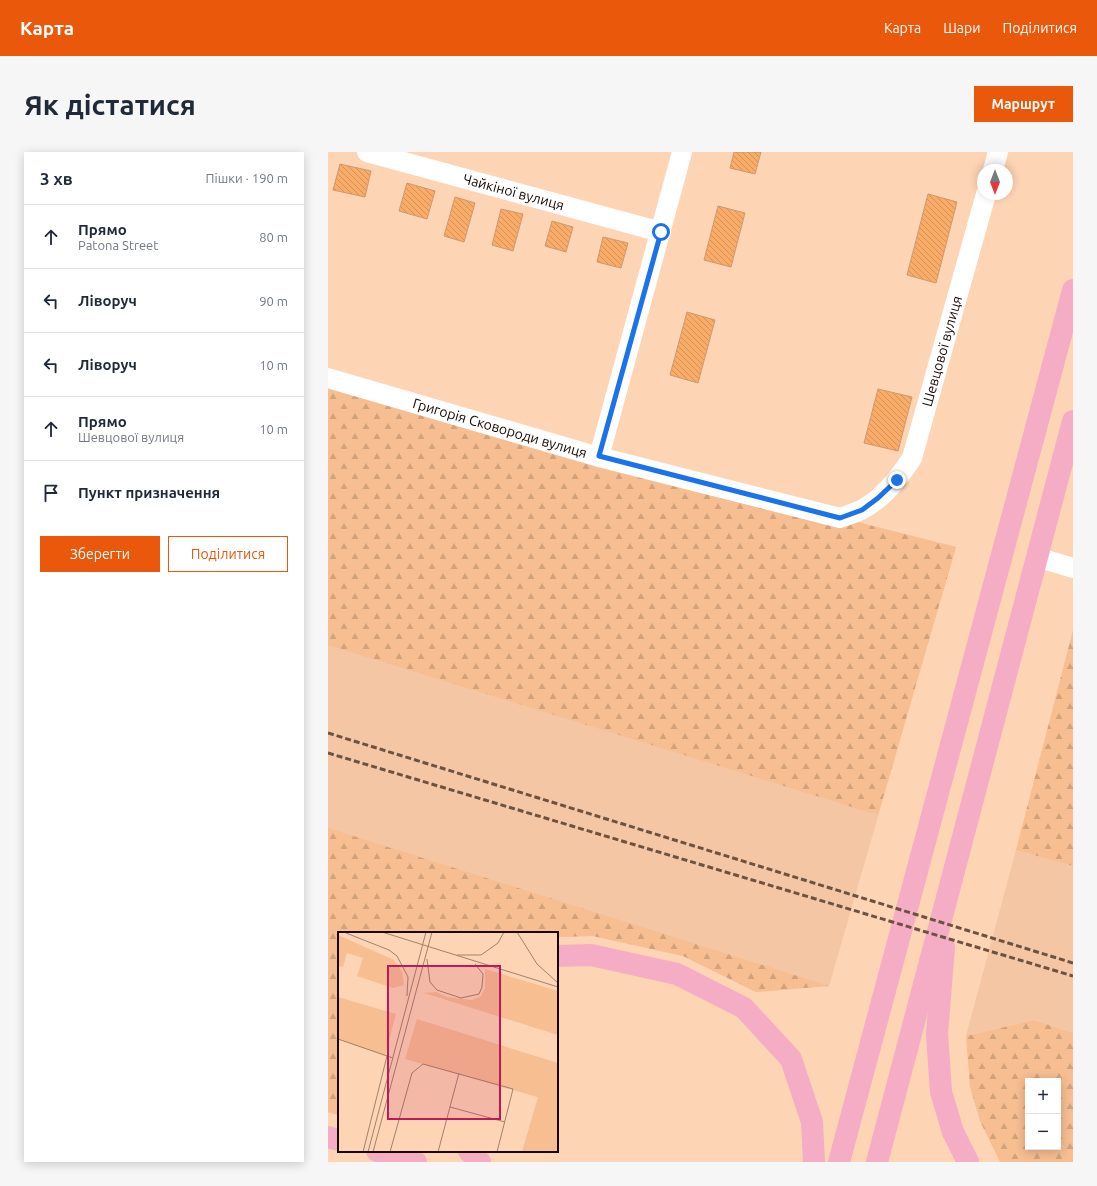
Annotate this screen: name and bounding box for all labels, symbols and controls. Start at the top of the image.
text: Карта [20,17,74,39]
text: Карта [884,20,921,36]
text: Шари [943,20,981,36]
text: Поділитися [1003,20,1077,36]
button: Маршрут [974,86,1073,122]
text: Як дістатися [24,89,196,120]
north arrow [977,164,1013,200]
text: 3 хв [40,169,73,188]
text: Пішки · 190 m [206,171,288,185]
street label: Чайкіної вулиця [461,171,566,213]
text: Прямо [78,221,127,238]
route start [652,223,670,241]
icon: ahead [40,226,62,248]
text: 80 m [259,230,288,244]
text: Patona Street [78,238,158,252]
icon: left [40,290,62,312]
text: Ліворуч [78,292,137,309]
text: 90 m [259,294,288,308]
street label: Шевцової вулиця [919,294,965,408]
icon: left [40,354,62,376]
text: Ліворуч [78,356,137,373]
text: 10 m [259,358,288,372]
street label: Григорія Сковороди вулиця [411,395,589,461]
text: Прямо [78,413,127,430]
icon: ahead [40,418,62,440]
text: 10 m [259,422,288,436]
text: Шевцової вулиця [78,430,184,444]
route end [888,471,906,489]
icon: arrive [40,482,62,504]
text: Пункт призначення [78,484,220,501]
button: Зберегти [40,536,160,572]
button: Поділитися [168,536,288,572]
inset map [338,932,558,1152]
map controls [1025,1078,1061,1150]
button: + [1025,1078,1061,1114]
button: − [1025,1114,1061,1150]

